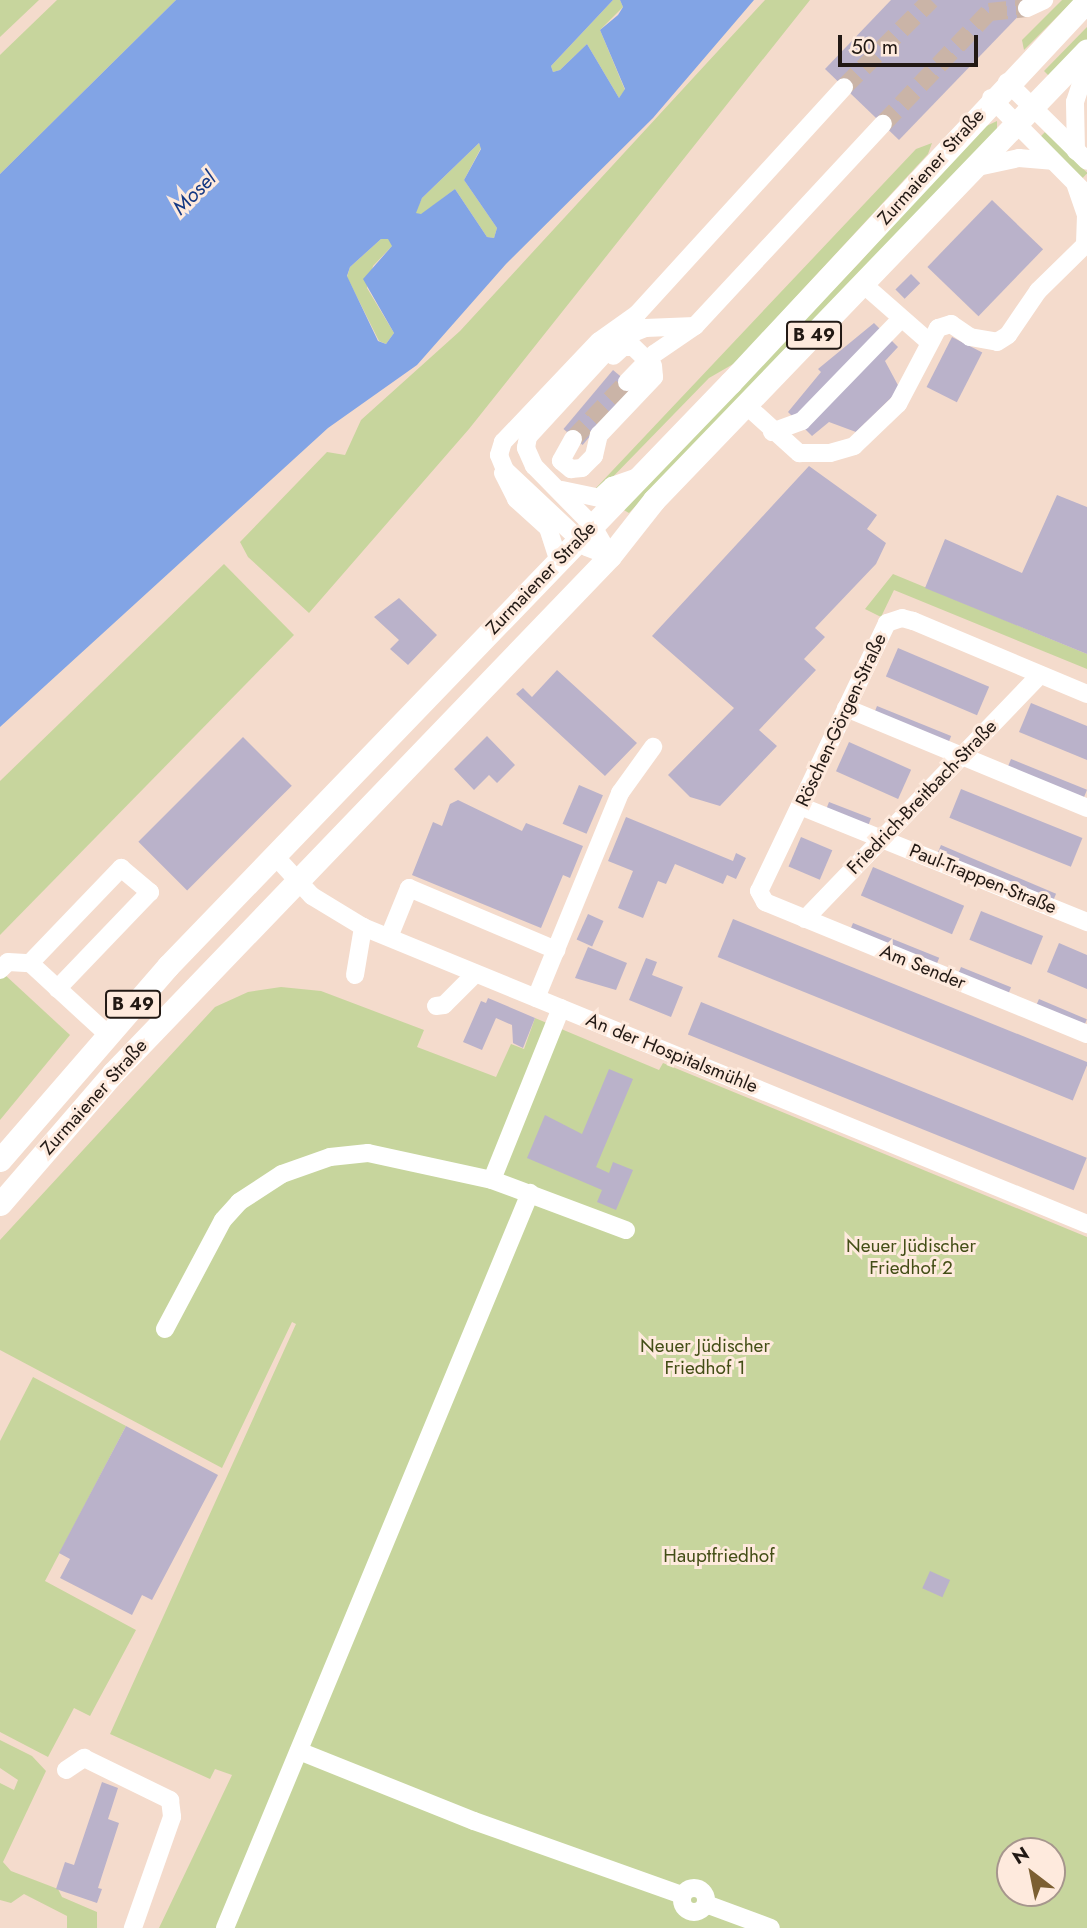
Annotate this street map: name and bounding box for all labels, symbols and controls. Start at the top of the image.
scale bar [842,21,982,65]
text: 50 m [851,32,898,62]
street label: Zurmaiener Straße [873,104,989,230]
water label: Mosel [167,166,221,220]
road number: B 49 [786,320,842,349]
street label: Zurmaiener Straße [481,517,601,639]
street label: Röschen-Görgen-Straße [791,630,891,810]
street label: Friedrich-Breitbach-Straße [842,715,1002,879]
street label: Paul-Trappen-Straße [906,839,1060,919]
street label: Am Sender [877,940,969,994]
road number: B 49 [105,989,161,1018]
street label: An der Hospitalsmühle [583,1008,761,1098]
street label: Zurmaiener Straße [36,1034,152,1160]
park label: Neuer Jüdischer Friedhof 2 [846,1235,976,1279]
park label: Neuer Jüdischer Friedhof 1 [640,1335,770,1379]
park label: Hauptfriedhof [663,1545,775,1567]
north arrow [996,1837,1066,1907]
text: N [1007,1840,1034,1871]

